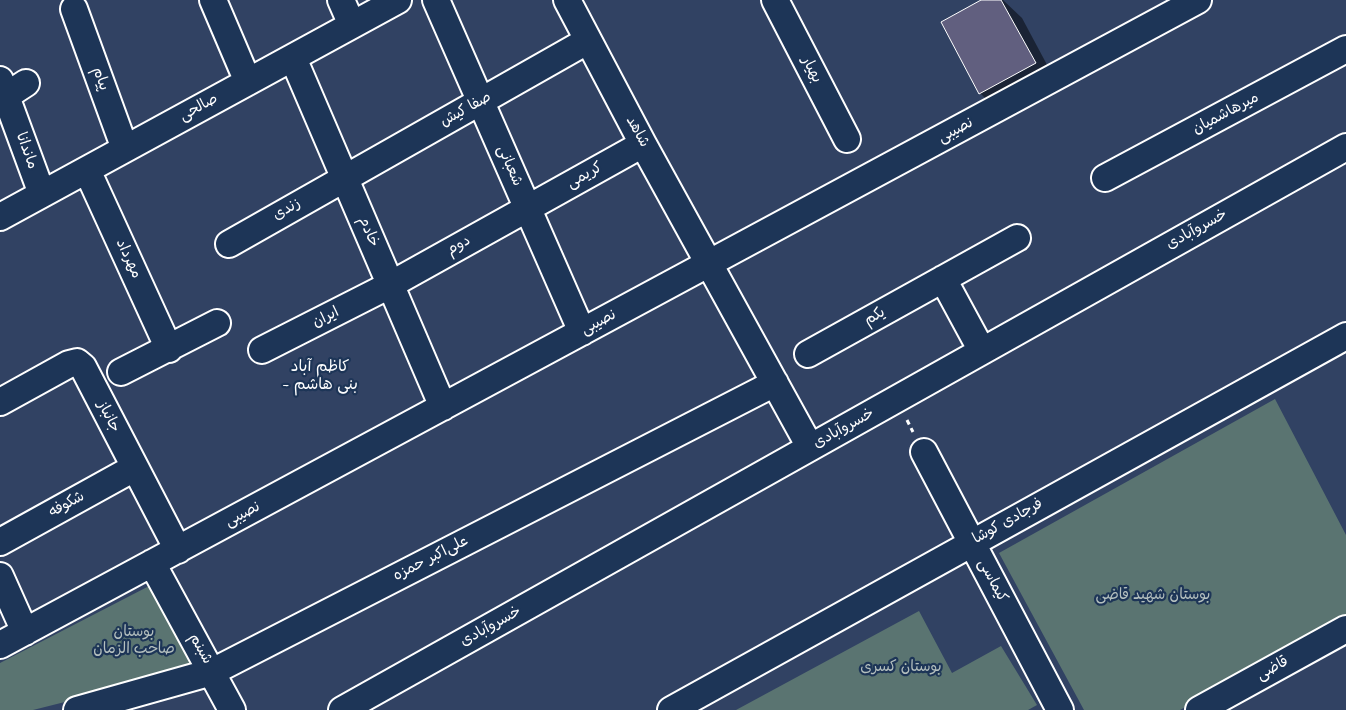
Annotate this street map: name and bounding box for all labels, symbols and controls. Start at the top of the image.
street label: بهیار [797,54,825,86]
street label: پیام [87,65,113,93]
street label: صفا کیش [437,89,495,131]
street label: میرهاشمیان [1190,89,1262,139]
street label: صالحی [177,90,221,126]
street label: شاهد [621,113,653,151]
street label: نصیبی [935,114,977,148]
street label: ماندانا [11,130,41,172]
street label: شعبانی [492,143,526,189]
street label: کریمی [564,159,606,193]
street label: زندی [270,195,304,225]
street label: خسروآبادی [1163,206,1231,254]
street label: خادم [354,214,382,250]
street label: دوم [444,232,474,260]
street label: مهرداد [111,236,145,282]
street label: ایران [310,304,342,332]
street label: یکم [861,304,889,330]
street label: نصیبی [578,306,620,340]
district label: کاظم آباد - بنی هاشم [282,358,358,396]
street label: جانباز [92,398,124,436]
street label: خسروآبادی [810,405,878,453]
street label: شکوفه [46,488,88,522]
street label: فرجادی کوشا [970,495,1046,549]
street label: نصیبی [222,498,264,532]
street label: علی‌اکبر حمزه [390,532,472,586]
street label: کیماسی [973,556,1011,606]
park label: بوستان شهید قاضی [1096,587,1210,605]
street label: خسروآبادی [457,603,525,651]
park label: بوستان صاحب الزمان [93,624,175,659]
street label: شبنم [184,631,216,667]
street label: قاضی [1254,653,1292,685]
park label: بوستان کسری [860,659,942,677]

